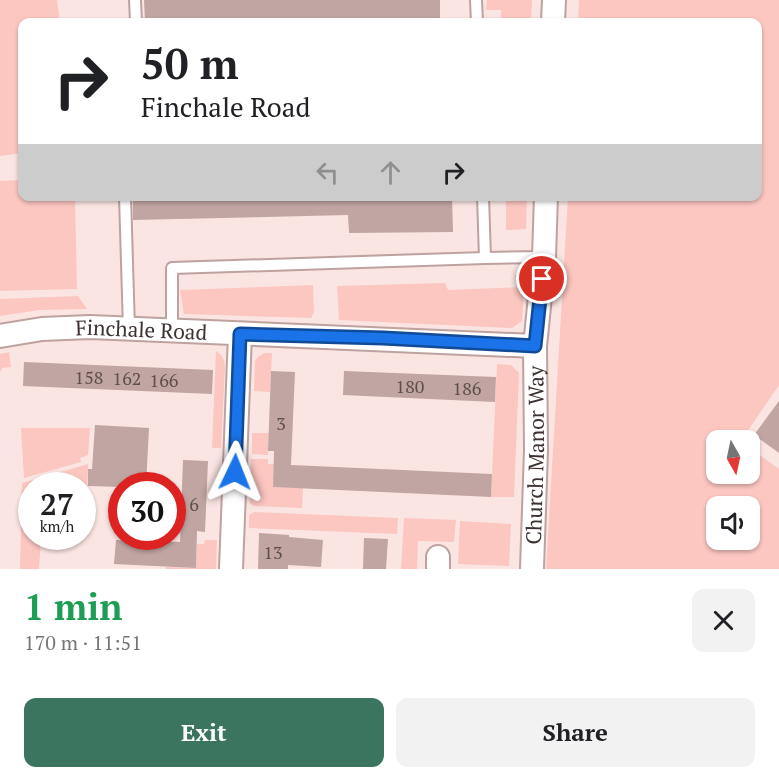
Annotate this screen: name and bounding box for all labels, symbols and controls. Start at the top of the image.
text: 50 m [141,35,239,91]
icon: right [42,42,120,120]
text: Finchale Road [141,89,310,125]
icon: left [311,156,344,189]
icon: ahead [374,156,407,189]
icon: right [437,156,470,189]
pin [516,253,567,304]
icon: arrive [525,262,558,295]
street label: Finchale Road [75,313,208,346]
house number: 158 [75,365,103,389]
street label: Church Manor Way [519,365,550,545]
house number: 162 [113,366,141,390]
house number: 166 [150,368,179,392]
house number: 180 [396,374,424,398]
house number: 186 [453,376,482,400]
house number: 3 [276,411,286,435]
north arrow [706,430,760,484]
map controls [706,430,760,550]
position arrow [203,440,267,504]
speed limit sign: 30 [108,472,186,550]
text: 27 [40,484,74,524]
house number: 6 [189,492,199,516]
button: sound [706,496,760,550]
text: km/h [40,516,74,536]
house number: 13 [263,540,283,564]
text: 1 min [24,583,122,630]
button: close [692,589,755,652]
text: 170 m · 11:51 [24,629,142,656]
button: Exit [24,698,384,767]
button: Share [396,698,755,767]

